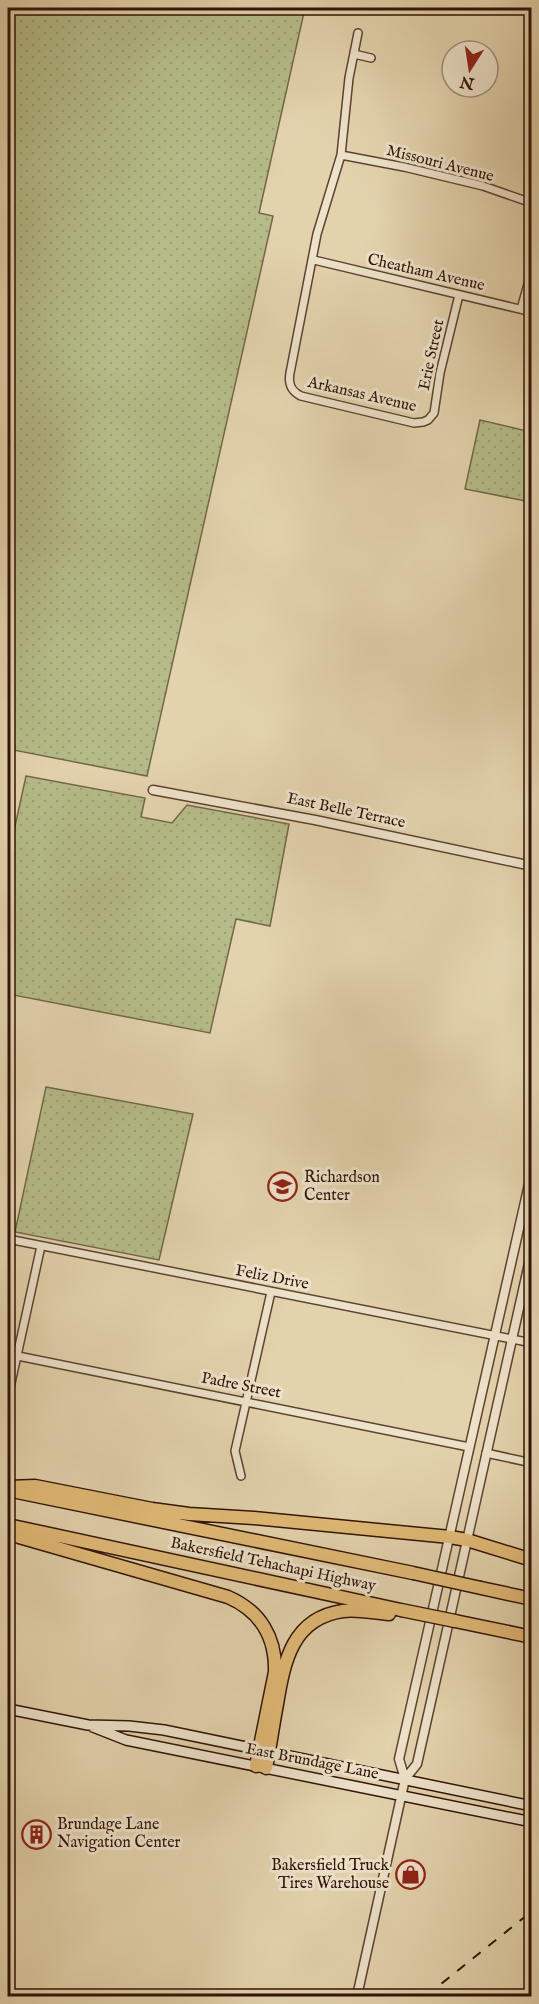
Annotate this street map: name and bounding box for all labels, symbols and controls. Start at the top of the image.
north arrow [440,39,500,99]
text: N [458,70,477,93]
street label: Missouri Avenue [384,141,496,187]
street label: Cheatham Avenue [365,250,487,296]
street label: Erie Street [415,317,449,392]
street label: Arkansas Avenue [305,373,418,417]
street label: East Belle Terrace [285,789,407,833]
place label: Richardson Center [304,1168,380,1206]
school or university icon: Richardson Center [267,1171,299,1203]
street label: Feliz Drive [234,1261,310,1295]
street label: Padre Street [199,1368,283,1404]
street label: Bakersfield Tehachapi Highway [168,1533,378,1597]
street label: East Brundage Lane [244,1739,380,1785]
place label: Brundage Lane Navigation Center [57,1815,180,1853]
building icon: Brundage Lane Navigation Center [20,1818,52,1850]
place label: Bakersfield Truck Tires Warehouse [271,1856,389,1894]
shop icon: Bakersfield Truck Tires Warehouse [394,1859,426,1891]

